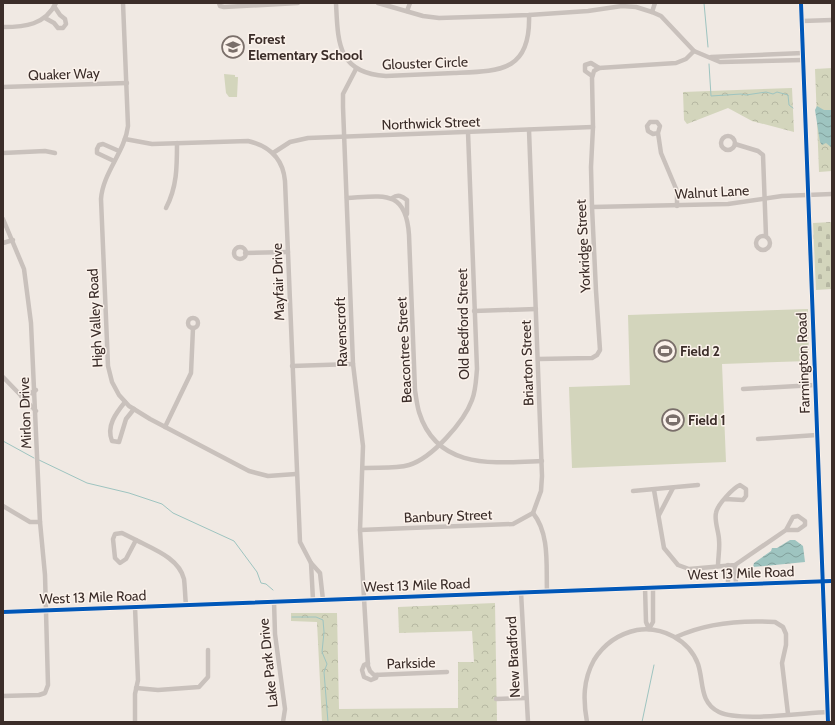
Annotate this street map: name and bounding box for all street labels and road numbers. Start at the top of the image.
street label: Glouster Circle [382,53,468,73]
street label: Quaker Way [28,64,100,84]
street label: Northwick Street [381,112,481,134]
street label: Walnut Lane [674,181,750,203]
street label: Yorkridge Street [572,199,594,294]
street label: Mayfair Drive [268,243,288,321]
street label: High Valley Road [83,268,107,368]
street label: Old Bedford Street [453,268,473,380]
street label: Ravenscroft [331,296,351,367]
street label: Beacontree Street [392,296,416,404]
street label: Farmington Road [792,312,814,414]
street label: Briarton Street [516,319,537,406]
street label: Mirlon Drive [15,377,35,449]
street label: Banbury Street [403,505,493,527]
street label: West 13 Mile Road [687,562,795,584]
street label: West 13 Mile Road [363,574,471,596]
street label: West 13 Mile Road [39,586,147,608]
street label: New Bradford [502,616,524,698]
street label: Lake Park Drive [254,617,282,709]
street label: Parkside [386,653,436,673]

